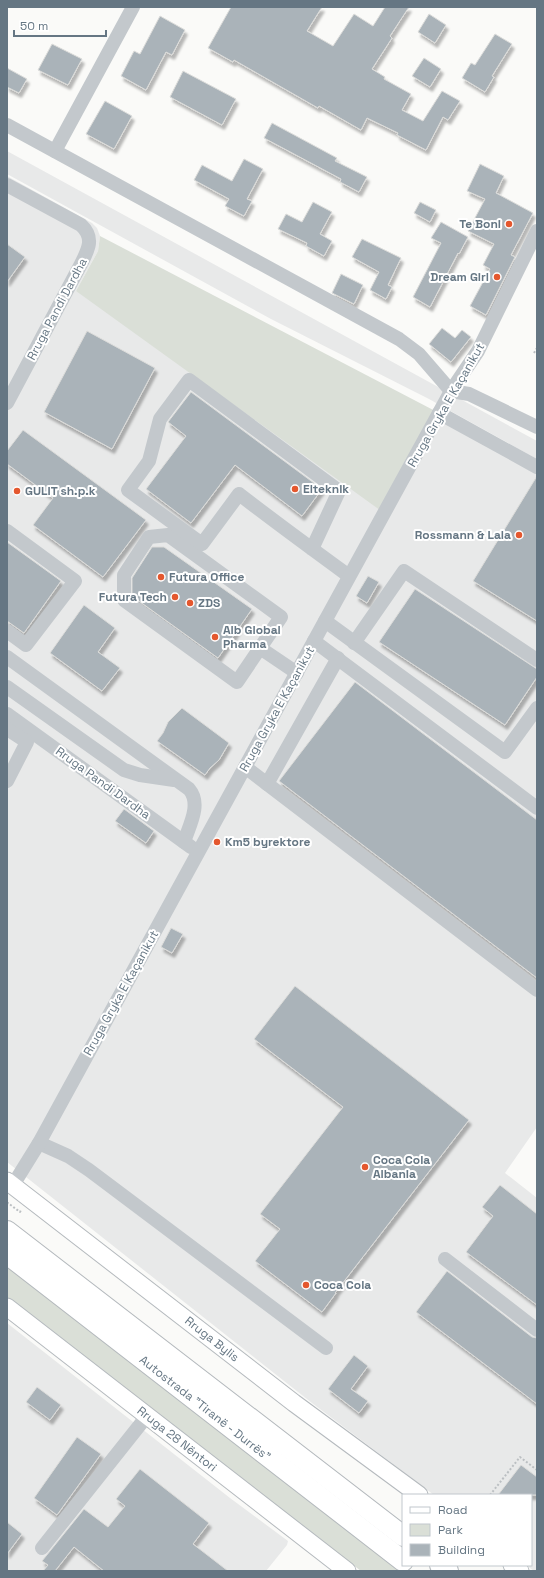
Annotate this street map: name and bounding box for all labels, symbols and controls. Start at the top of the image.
scale bar [14,12,106,38]
text: 50 m [20,18,48,34]
place label: Te Boni [459,216,501,232]
marker: Te Boni [504,219,514,229]
street label: Rruga Pandi Dardha [23,255,91,363]
place label: Dream Girl [430,269,489,285]
marker: Dream Girl [492,272,502,282]
street label: Rruga Gryka E Kaçanikut [404,340,488,470]
place label: Elteknik [303,481,349,497]
place label: GULIT sh.p.k [25,483,96,499]
marker: Elteknik [290,484,300,494]
marker: GULIT sh.p.k [12,486,22,496]
place label: Rossmann & Lala [415,527,511,543]
marker: Rossmann & Lala [514,530,524,540]
place label: Futura Office [169,569,244,585]
marker: Futura Office [156,572,166,582]
place label: Futura Tech [99,589,167,605]
marker: Futura Tech [170,592,180,602]
place label: ZDS [198,595,220,611]
marker: ZDS [185,598,195,608]
place label: Alb Global Pharma [223,622,281,652]
marker: Alb Global Pharma [210,632,220,642]
street label: Rruga Gryka E Kaçanikut [236,644,318,774]
street label: Rruga Pandi Dardha [52,743,154,823]
place label: Km5 byrektore [225,834,310,850]
marker: Km5 byrektore [212,837,222,847]
street label: Rruga Gryka E Kaçanikut [80,928,162,1058]
place label: Coca Cola Albania [373,1152,430,1182]
marker: Coca Cola Albania [360,1162,370,1172]
place label: Coca Cola [314,1277,371,1293]
marker: Coca Cola [301,1280,311,1290]
street label: Rruga Bylis [182,1313,242,1365]
street label: Autostrada "Tiranë - Durrës" [136,1352,274,1464]
street label: Rruga 28 Nëntori [134,1403,220,1475]
legend [402,1494,532,1566]
text: Road [438,1502,467,1518]
text: Park [438,1522,463,1538]
text: Building [438,1542,485,1558]

